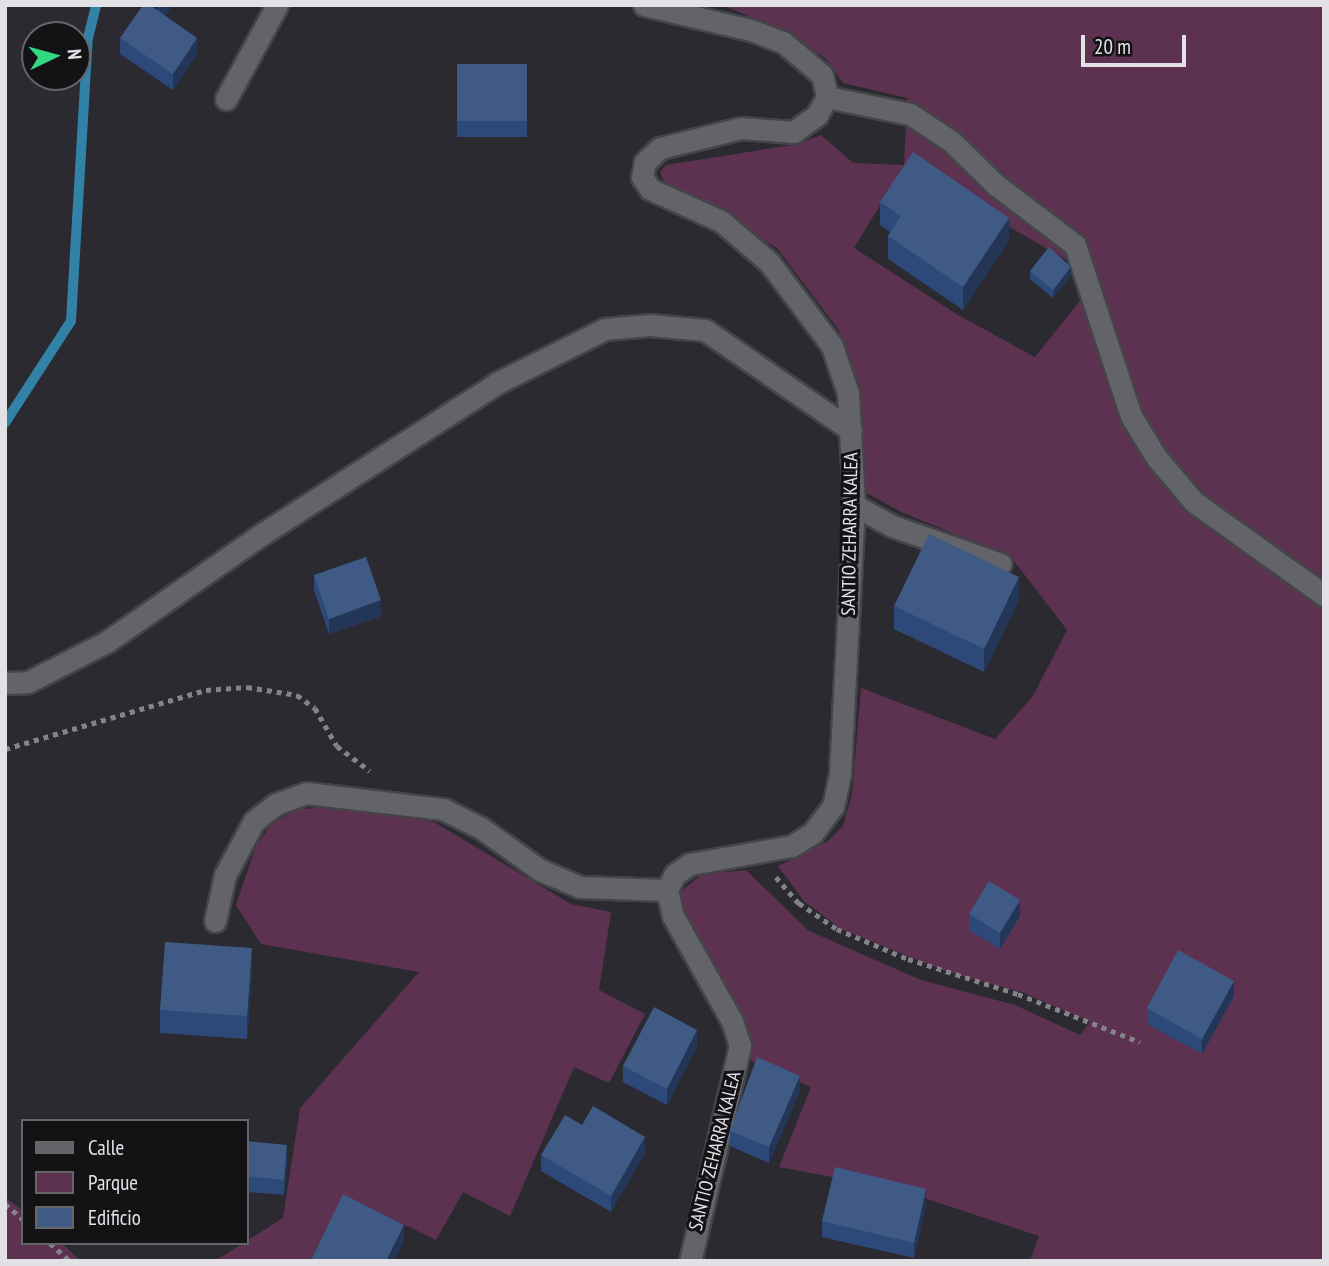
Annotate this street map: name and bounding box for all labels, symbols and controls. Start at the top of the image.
north arrow [21,21,91,91]
scale bar [1084,21,1189,65]
text: 20 m [1094,33,1131,60]
text: N [63,48,87,60]
street label: SANTIO ZEHARRA KALEA [837,452,863,616]
street label: SANTIO ZEHARRA KALEA [684,1069,746,1233]
legend [21,1119,248,1245]
text: Calle [88,1134,124,1161]
text: Parque [88,1169,138,1196]
text: Edificio [88,1204,141,1231]

